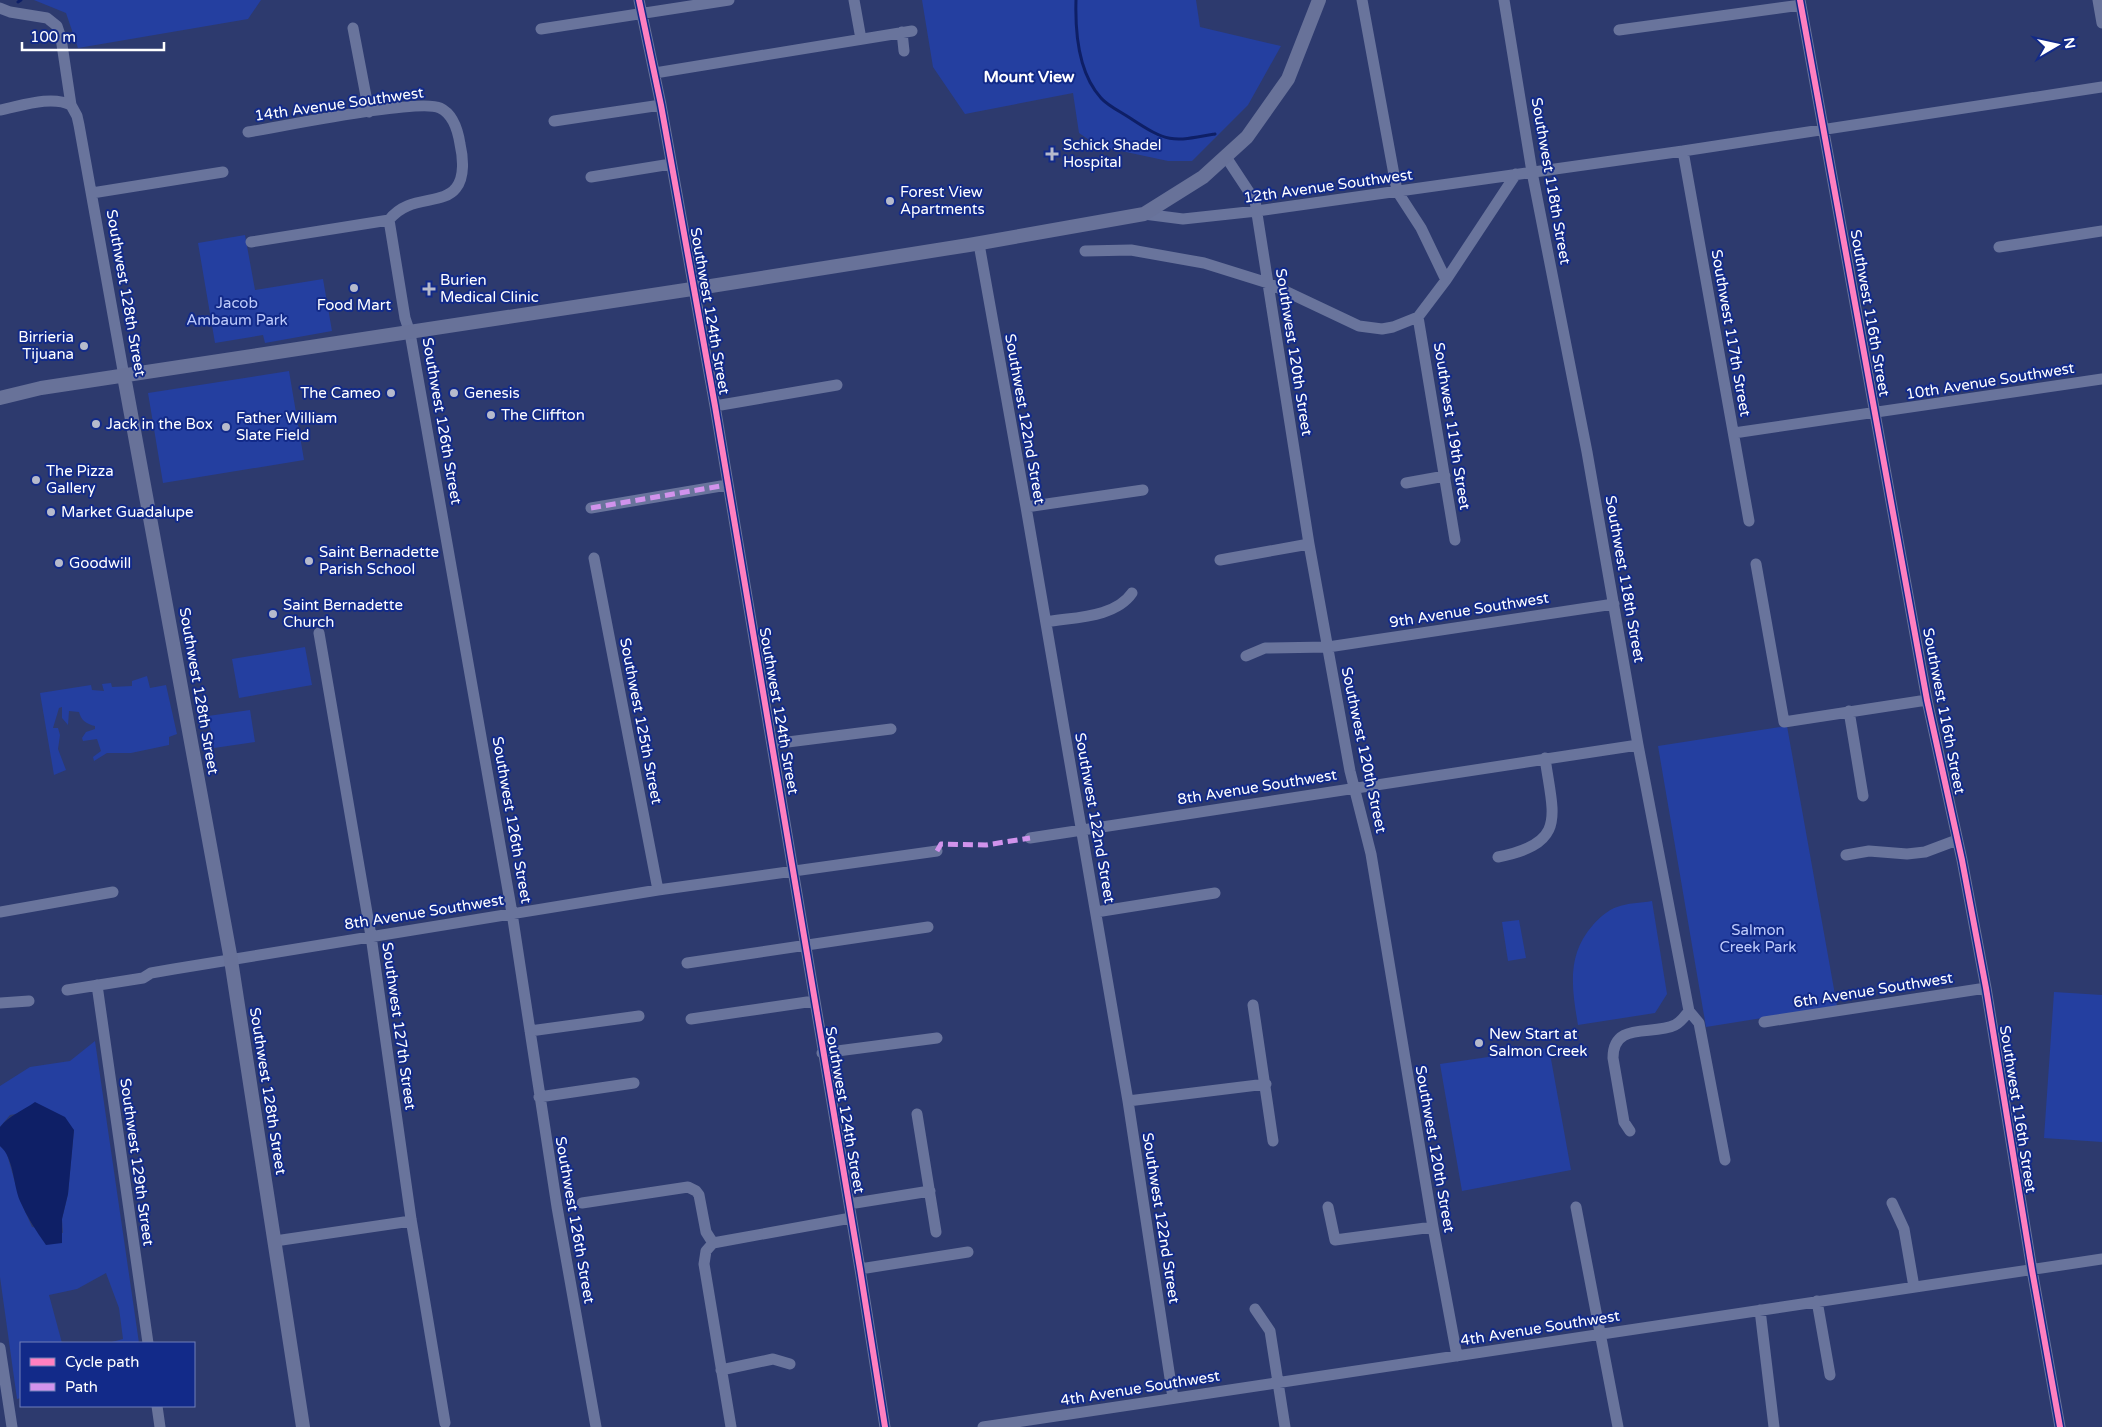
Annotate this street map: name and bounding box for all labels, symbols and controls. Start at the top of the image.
scale bar [22,20,165,52]
north arrow [2032,20,2082,70]
text: 100 m [30,28,76,46]
text: N [2060,36,2079,50]
district label: Mount View [983,67,1075,87]
street label: 14th Avenue Southwest [253,83,425,125]
street label: Southwest 118th Street [1527,96,1575,266]
place label: Schick Shadel Hospital [1063,136,1162,171]
marker: Schick Shadel Hospital [1045,147,1059,161]
street label: 12th Avenue Southwest [1242,165,1414,207]
place label: Forest View Apartments [900,183,985,218]
marker: Forest View Apartments [884,195,896,207]
street label: Southwest 128th Street [102,208,150,378]
street label: Southwest 124th Street [686,226,734,396]
street label: Southwest 116th Street [1846,228,1894,398]
street label: Southwest 117th Street [1707,248,1755,418]
street label: Southwest 120th Street [1272,267,1316,437]
place label: Burien Medical Clinic [440,271,539,306]
marker: Food Mart [348,282,360,294]
marker: Burien Medical Clinic [422,282,436,296]
park label: Jacob Ambaum Park [186,294,288,329]
place label: Food Mart [317,296,392,314]
place label: Birrieria Tijuana [18,328,74,363]
street label: Southwest 122nd Street [1001,332,1049,506]
street label: Southwest 126th Street [418,336,466,506]
marker: Birrieria Tijuana [78,340,90,352]
street label: Southwest 119th Street [1430,341,1474,511]
street label: 10th Avenue Southwest [1904,359,2076,403]
place label: The Cameo [300,384,381,402]
place label: Genesis [464,384,520,402]
marker: The Cameo [385,387,397,399]
marker: Genesis [448,387,460,399]
place label: The Cliffton [501,406,585,424]
place label: Father William Slate Field [236,409,337,444]
marker: The Cliffton [485,409,497,421]
place label: Jack in the Box [106,415,213,433]
marker: Jack in the Box [90,418,102,430]
marker: Father William Slate Field [220,421,232,433]
place label: The Pizza Gallery [46,462,114,497]
marker: The Pizza Gallery [30,474,42,486]
street label: Southwest 118th Street [1601,494,1649,664]
place label: Market Guadalupe [61,503,193,521]
marker: Market Guadalupe [45,506,57,518]
place label: Saint Bernadette Parish School [319,543,439,578]
place label: Goodwill [69,554,131,572]
marker: Saint Bernadette Parish School [303,555,315,567]
marker: Goodwill [53,557,65,569]
street label: 9th Avenue Southwest [1388,588,1550,631]
place label: Saint Bernadette Church [283,596,403,631]
street label: Southwest 128th Street [175,606,223,776]
marker: Saint Bernadette Church [267,608,279,620]
street label: Southwest 124th Street [755,626,803,796]
street label: Southwest 116th Street [1919,626,1969,796]
street label: Southwest 125th Street [616,636,666,806]
street label: Southwest 120th Street [1338,665,1390,835]
street label: Southwest 122nd Street [1071,731,1119,905]
street label: Southwest 126th Street [488,735,536,905]
street label: 8th Avenue Southwest [1176,765,1338,808]
street label: 8th Avenue Southwest [343,890,505,933]
park label: Salmon Creek Park [1720,921,1796,956]
street label: Southwest 127th Street [378,941,420,1111]
street label: 6th Avenue Southwest [1792,968,1954,1011]
street label: Southwest 128th Street [246,1006,290,1176]
street label: Southwest 116th Street [1996,1024,2040,1194]
street label: Southwest 124th Street [821,1025,869,1195]
place label: New Start at Salmon Creek [1489,1025,1587,1060]
marker: New Start at Salmon Creek [1473,1037,1485,1049]
street label: Southwest 120th Street [1411,1064,1459,1234]
street label: Southwest 129th Street [116,1077,158,1247]
street label: Southwest 122nd Street [1139,1131,1183,1305]
street label: Southwest 126th Street [551,1135,599,1305]
street label: 4th Avenue Southwest [1459,1306,1621,1349]
legend [20,1342,195,1407]
text: Cycle path [65,1353,139,1371]
street label: 4th Avenue Southwest [1059,1366,1221,1409]
text: Path [65,1378,98,1396]

